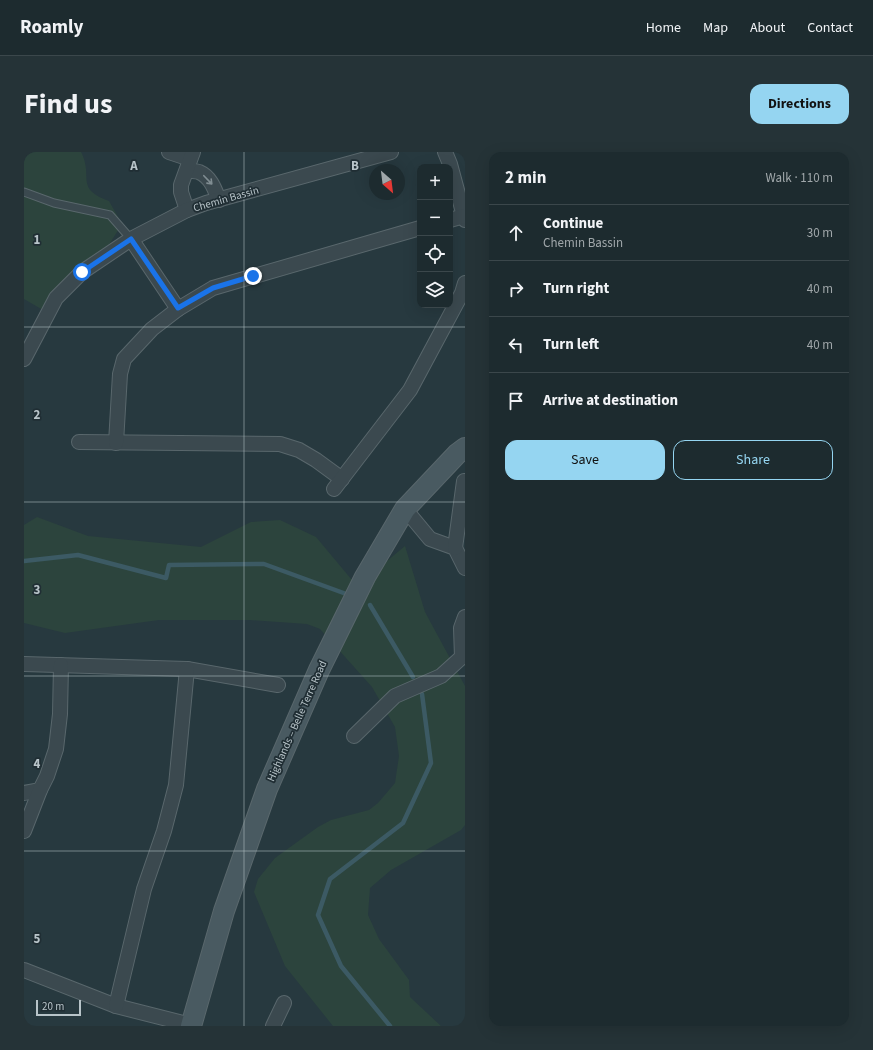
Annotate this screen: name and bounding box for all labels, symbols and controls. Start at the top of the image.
text: Roamly [20,14,83,41]
text: Home [646,18,681,38]
text: Map [703,18,728,38]
text: About [750,18,785,38]
text: Contact [807,18,853,38]
text: Find us [24,84,112,124]
button: Directions [750,84,849,124]
text: A [129,157,138,175]
text: B [351,157,359,175]
north arrow [369,164,405,200]
map controls [417,164,453,308]
button: + [417,164,453,200]
text: 2 min [505,166,546,190]
text: Walk · 110 m [765,169,833,187]
one-way arrow [203,175,213,185]
street label: Chemin Bassin [191,182,261,216]
button: − [417,200,453,236]
text: Continue [543,213,603,234]
icon: ahead [505,222,527,244]
text: 30 m [807,224,833,242]
text: 1 [34,231,41,249]
text: Chemin Bassin [543,234,623,252]
button: locate [417,236,453,272]
route start [73,263,91,281]
route end [244,267,262,285]
button: layers [417,272,453,308]
icon: right [505,278,527,300]
text: Turn right [543,278,609,299]
text: 40 m [807,280,833,298]
icon: left [505,334,527,356]
text: Turn left [543,334,599,355]
text: 40 m [807,336,833,354]
icon: arrive [505,390,527,412]
text: Arrive at destination [543,390,678,411]
text: 2 [34,406,41,424]
button: Save [505,440,665,480]
button: Share [673,440,833,480]
text: 3 [34,581,41,599]
street label: Highlands – Belle Terre Road [264,658,330,784]
text: 4 [34,755,41,773]
text: 5 [34,930,41,948]
scale bar [36,998,81,1017]
text: 20 m [42,999,64,1014]

